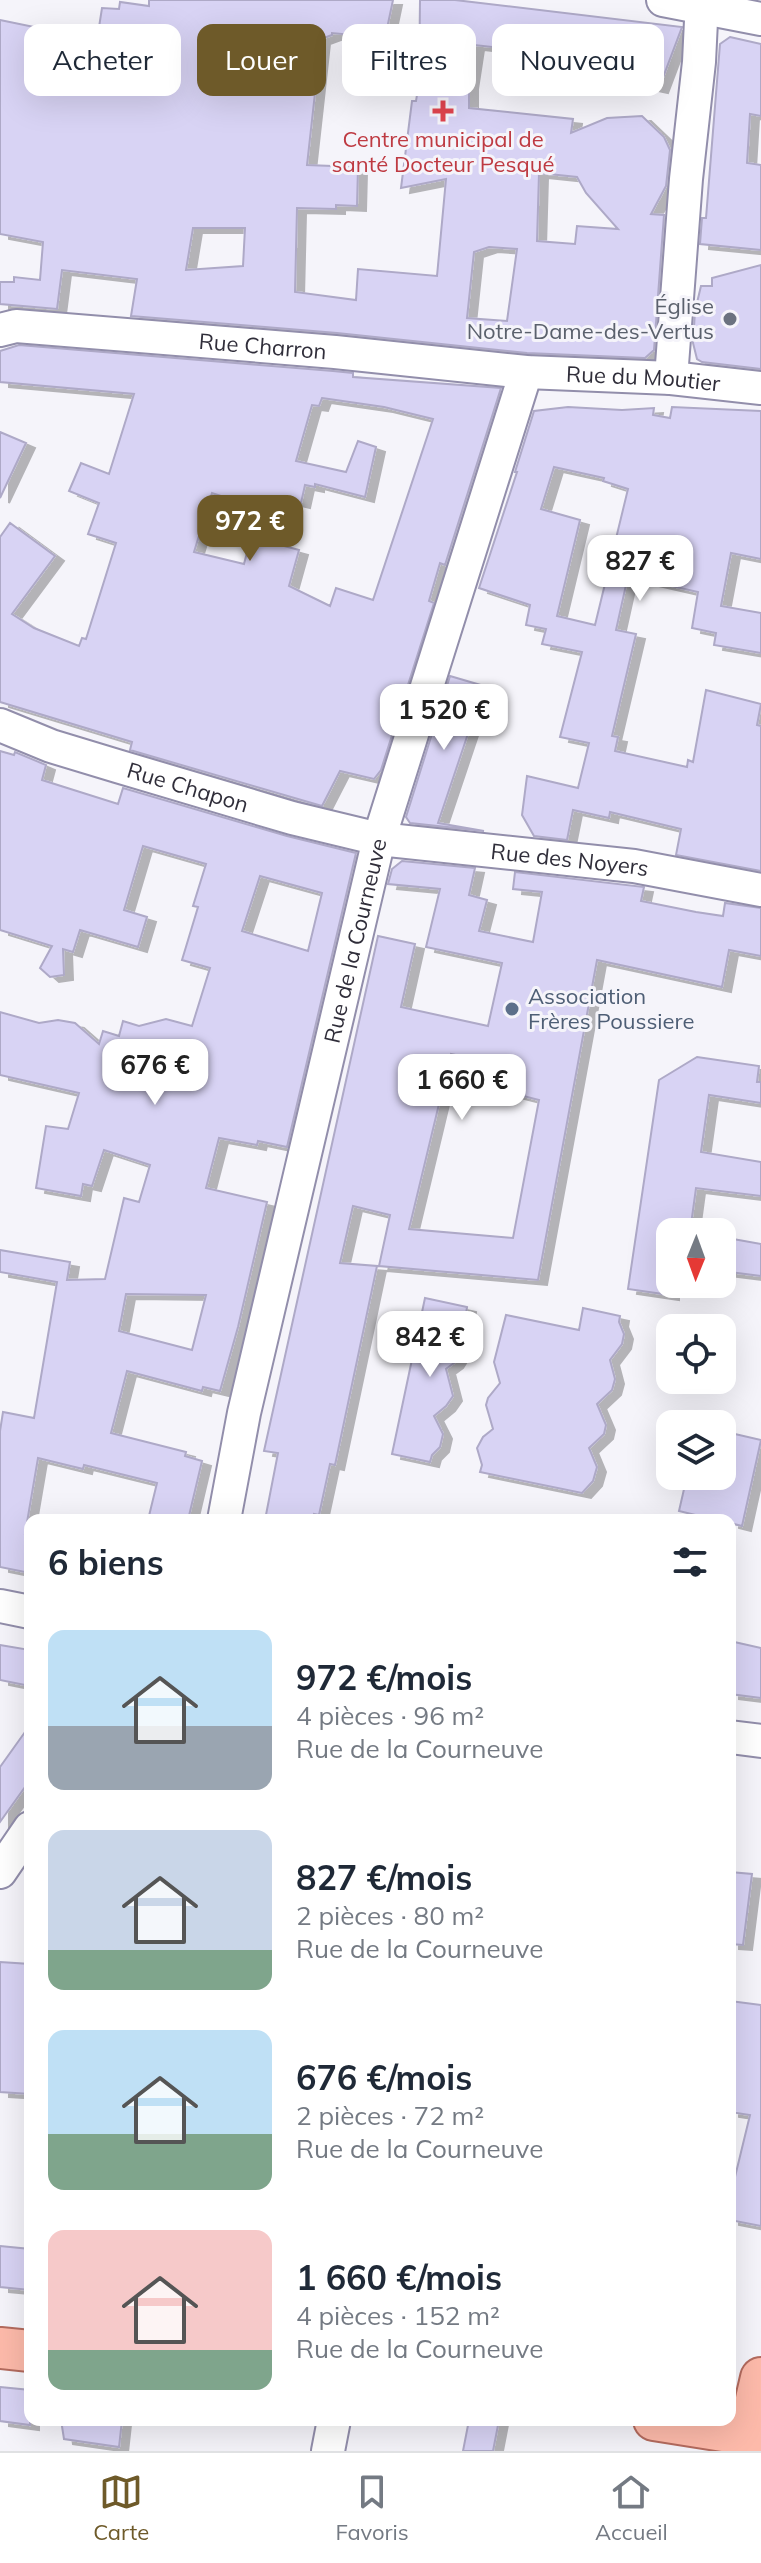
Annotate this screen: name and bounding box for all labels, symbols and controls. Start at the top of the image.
chip: Acheter [24,24,181,96]
chip: Louer [197,24,326,96]
chip: Filtres [342,24,476,96]
chip: Nouveau [492,24,664,96]
marker: Centre municipal de santé Docteur Pesqué [432,100,454,122]
place label: Centre municipal de santé Docteur Pesqué [332,125,554,178]
place label: Église Notre-Dame-des-Vertus [467,292,714,345]
marker: Église Notre-Dame-des-Vertus [721,310,739,328]
street label: Rue Charron [198,327,328,365]
street label: Rue du Moutier [566,360,722,397]
pin: 972 € [194,495,306,563]
text: 972 € [215,504,285,537]
pin: 827 € [584,535,696,603]
text: 827 € [605,544,675,577]
pin: 1 520 € [370,684,518,752]
text: 1 520 € [398,693,490,726]
street label: Rue Chapon [124,756,252,818]
street label: Rue de la Courneuve [317,836,393,1046]
street label: Rue des Noyers [489,837,651,882]
place label: Association Frères Poussiere [528,982,694,1035]
marker: Association Frères Poussiere [503,1000,521,1018]
pin: 676 € [99,1039,211,1107]
text: 676 € [120,1048,190,1081]
pin: 1 660 € [388,1054,536,1122]
text: 1 660 € [416,1063,508,1096]
north arrow [656,1218,736,1298]
map controls [656,1218,736,1490]
pin: 842 € [374,1311,486,1379]
button: locate [656,1314,736,1394]
text: 842 € [395,1320,465,1353]
button: layers [656,1410,736,1490]
icon: filters [668,1540,712,1584]
text: 6 biens [48,1541,164,1584]
text: 972 €/mois [296,1656,472,1699]
icon: home [112,1662,208,1758]
text: 4 pièces · 96 m² [296,1699,484,1732]
text: Rue de la Courneuve [296,1732,543,1765]
text: 827 €/mois [296,1856,472,1899]
icon: home [112,1862,208,1958]
text: 2 pièces · 80 m² [296,1899,484,1932]
text: Rue de la Courneuve [296,1932,543,1965]
text: 676 €/mois [296,2056,472,2099]
icon: home [112,2062,208,2158]
text: 2 pièces · 72 m² [296,2099,484,2132]
text: Rue de la Courneuve [296,2132,543,2165]
text: 1 660 €/mois [296,2256,502,2299]
icon: home [112,2262,208,2358]
text: 4 pièces · 152 m² [296,2299,500,2332]
text: Rue de la Courneuve [296,2332,543,2365]
tab: Carte [93,2470,149,2546]
tab: Favoris [336,2470,409,2546]
tab: Accueil [595,2470,668,2546]

